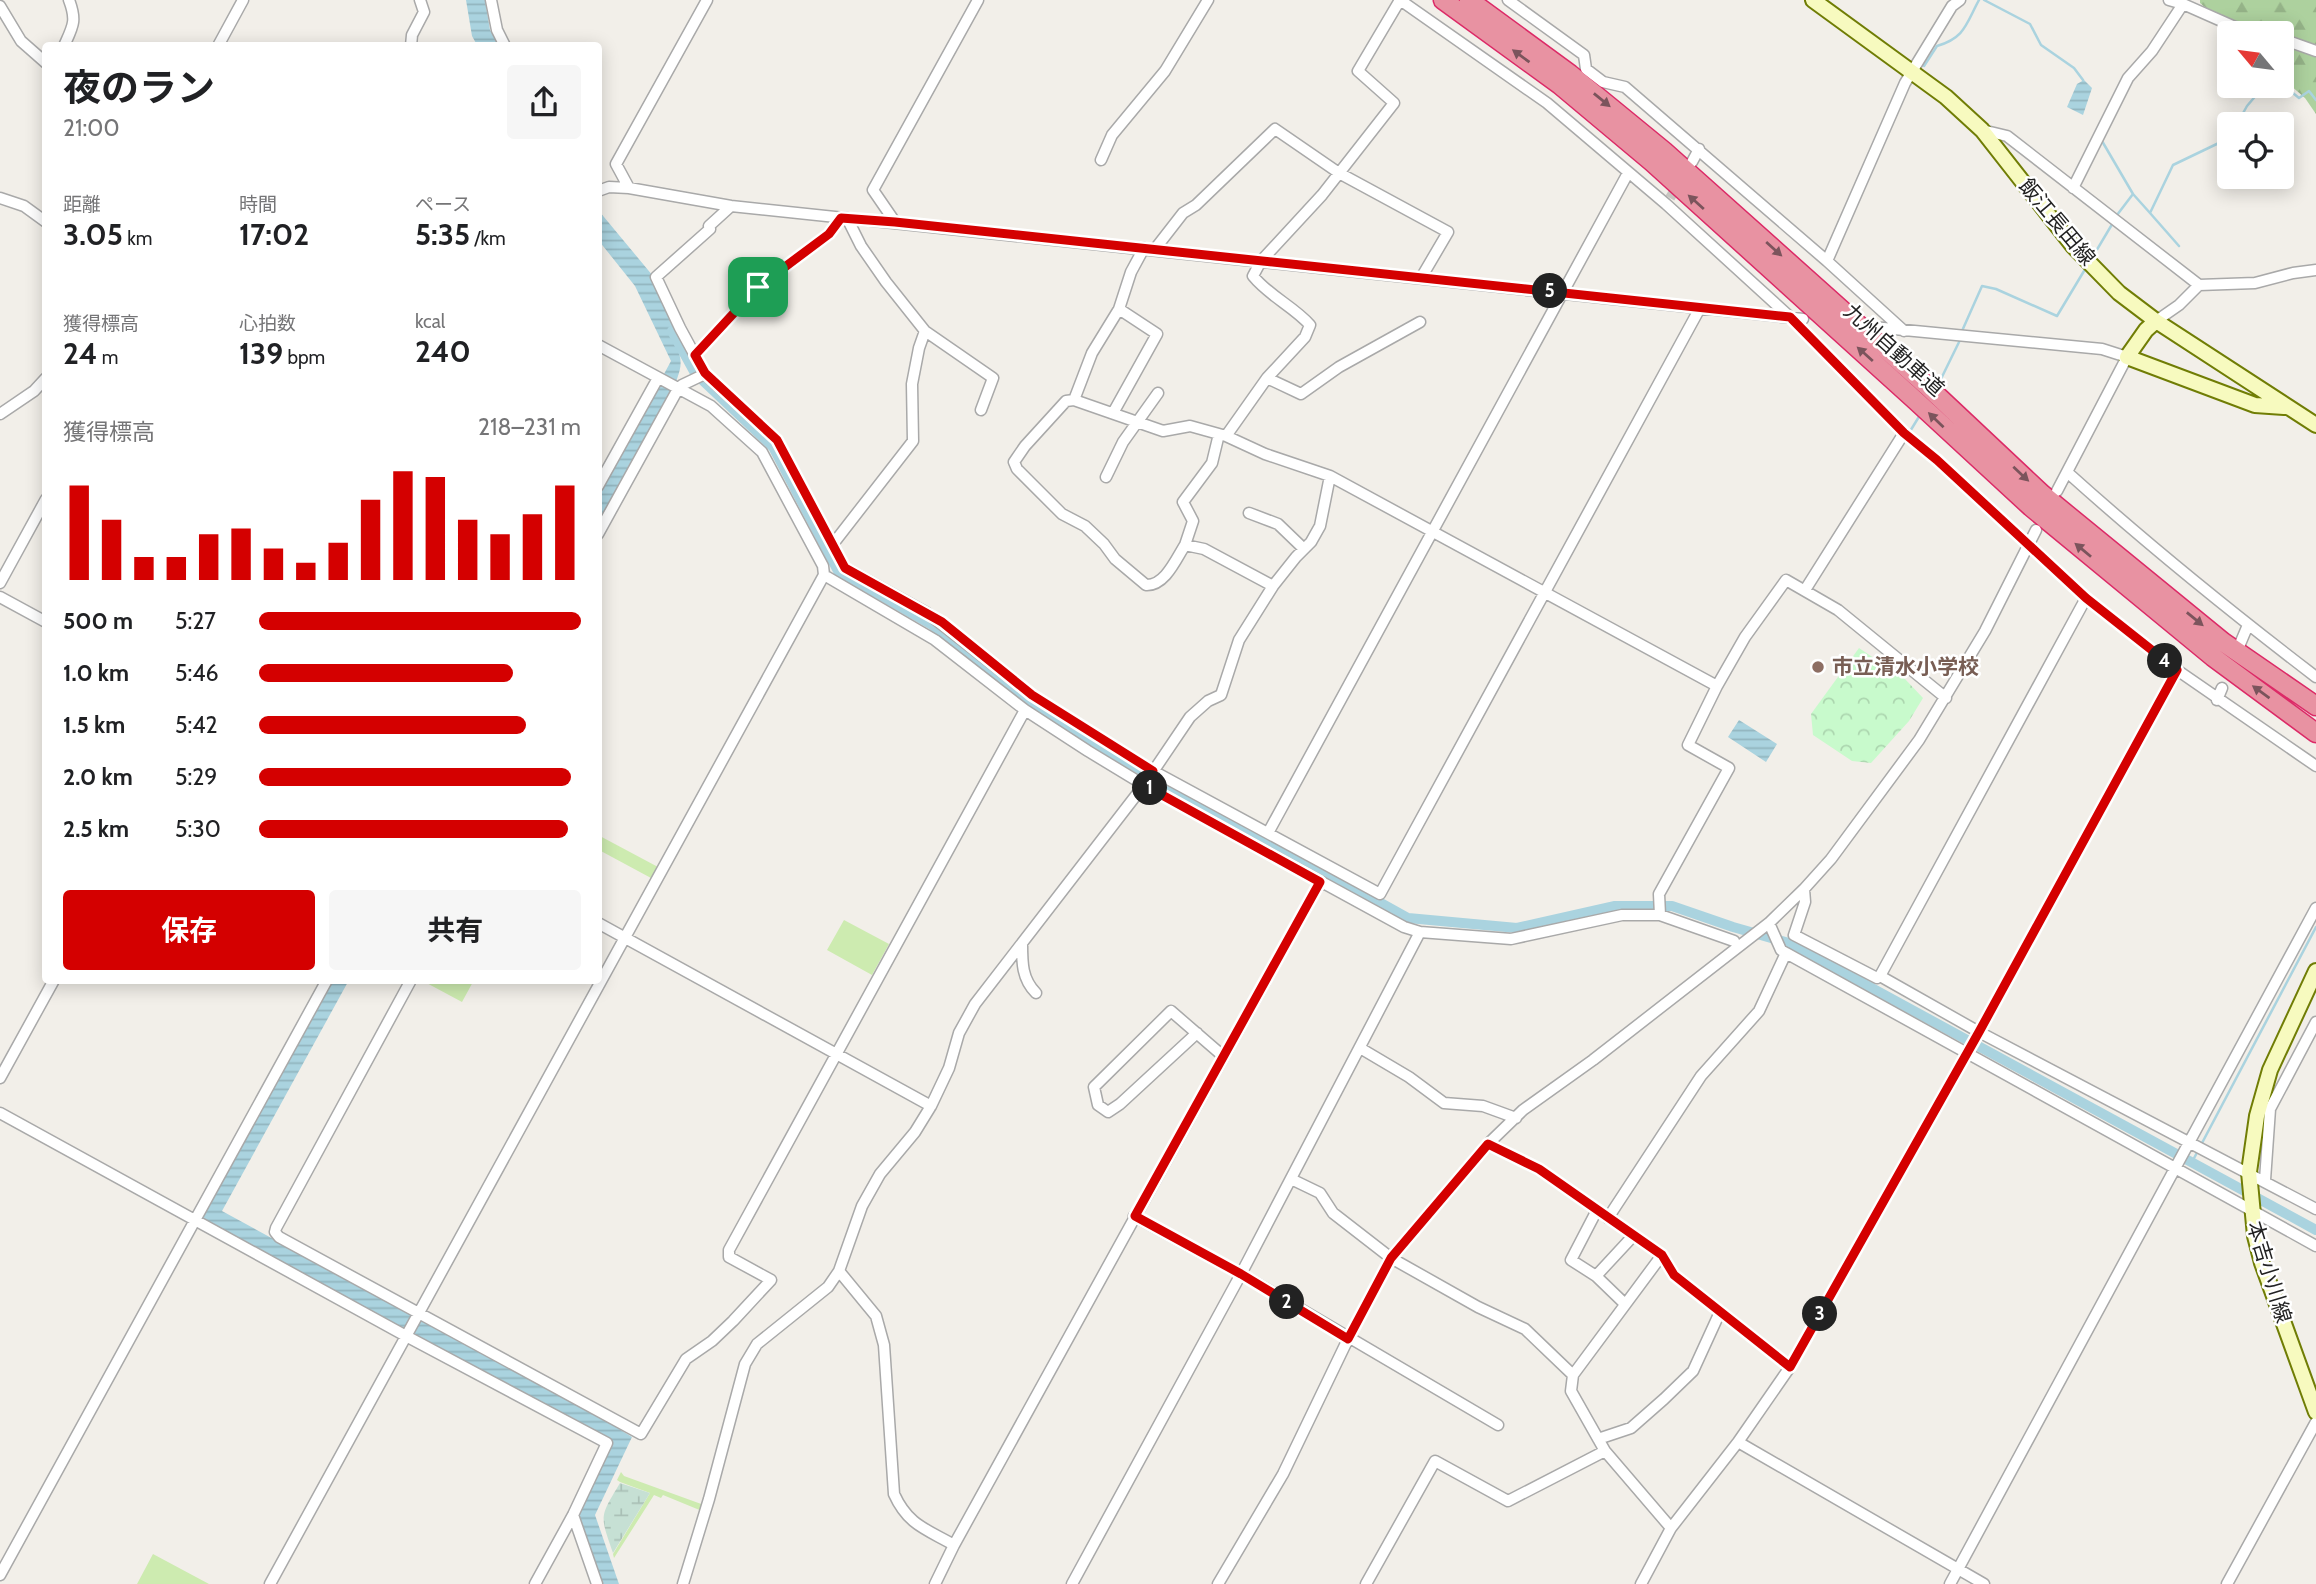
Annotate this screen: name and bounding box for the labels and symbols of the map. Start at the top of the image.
north arrow [2217,21,2294,98]
one-way arrow [1512,50,1530,64]
one-way arrow [1594,92,1611,107]
street label: 飯江長田線 [2014,173,2101,270]
one-way arrow [1687,194,1704,210]
one-way arrow [1765,240,1782,256]
pin [728,257,788,317]
pin: 5 [1532,274,1568,308]
street label: 九州自動車道 [1839,298,1950,401]
one-way arrow [1856,347,1873,362]
one-way arrow [1928,412,1945,428]
one-way arrow [2012,466,2029,482]
one-way arrow [2075,543,2092,558]
one-way arrow [2186,612,2204,627]
pin: 4 [2148,644,2182,678]
place label: 市立清水小学校 [1832,654,1979,679]
marker: 市立清水小学校 [1810,659,1826,675]
one-way arrow [2252,686,2270,700]
pin: 1 [1132,770,1168,806]
street label: 本吉小川線 [2242,1218,2297,1326]
pin: 2 [1270,1284,1304,1320]
pin: 3 [1802,1296,1838,1332]

